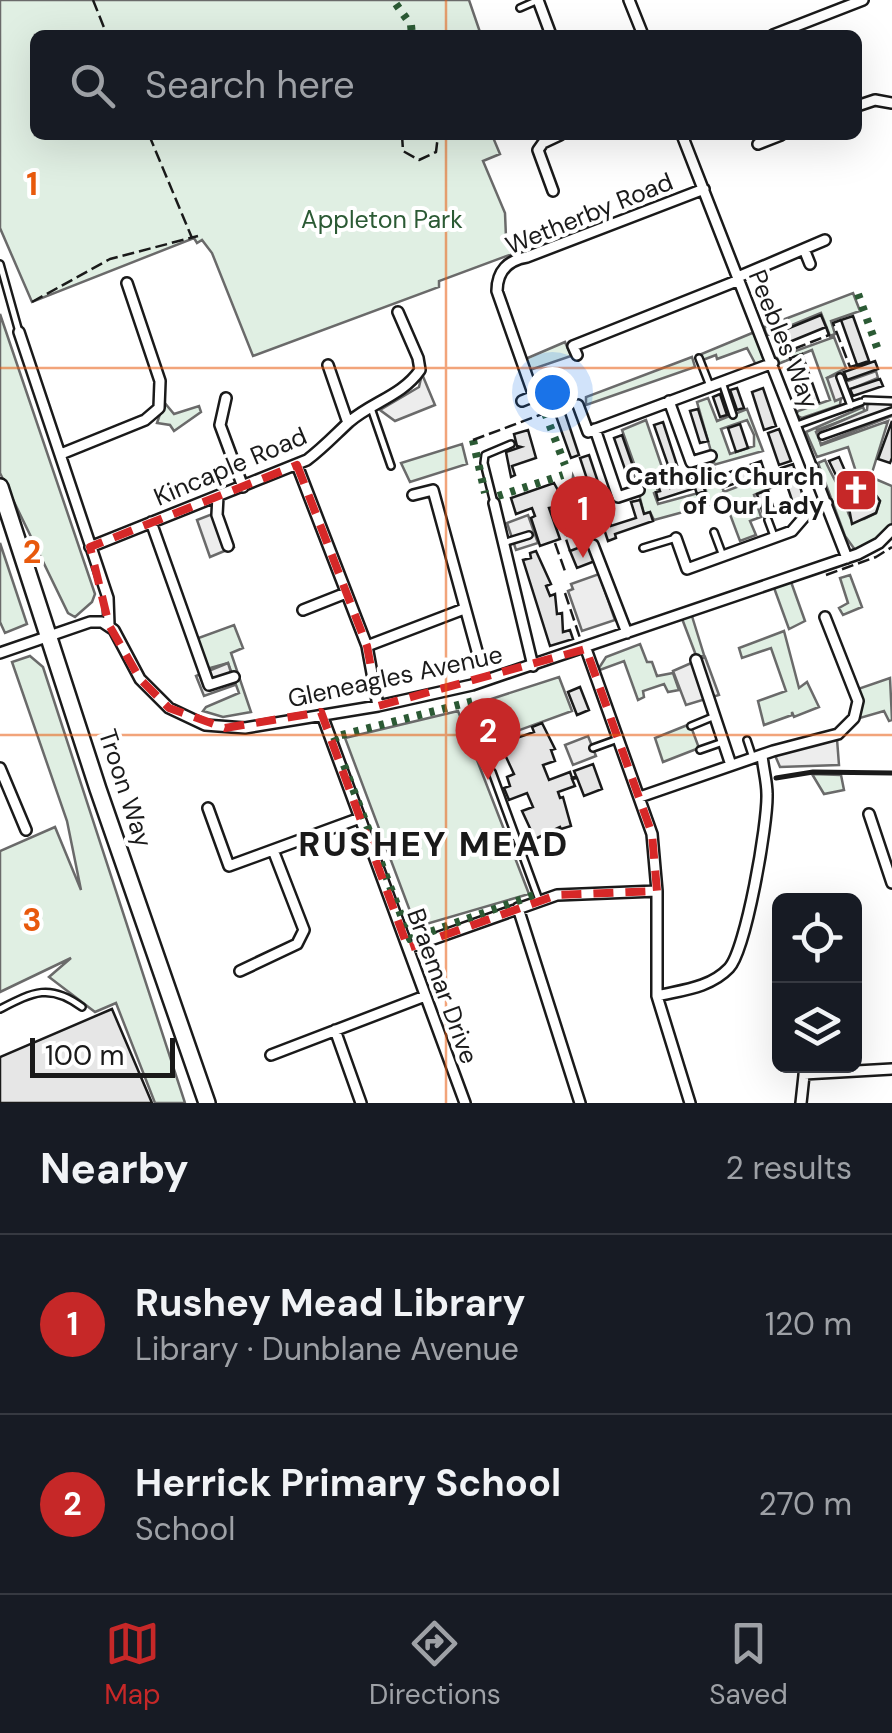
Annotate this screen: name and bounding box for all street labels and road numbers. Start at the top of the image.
street label: Wetherby Road [501,165,678,262]
street label: Peebles Way [741,265,826,414]
street label: Kincaple Road [149,419,312,514]
street label: Gleneagles Avenue [285,638,506,715]
street label: Troon Way [91,725,160,851]
street label: Braemar Drive [399,904,486,1068]

